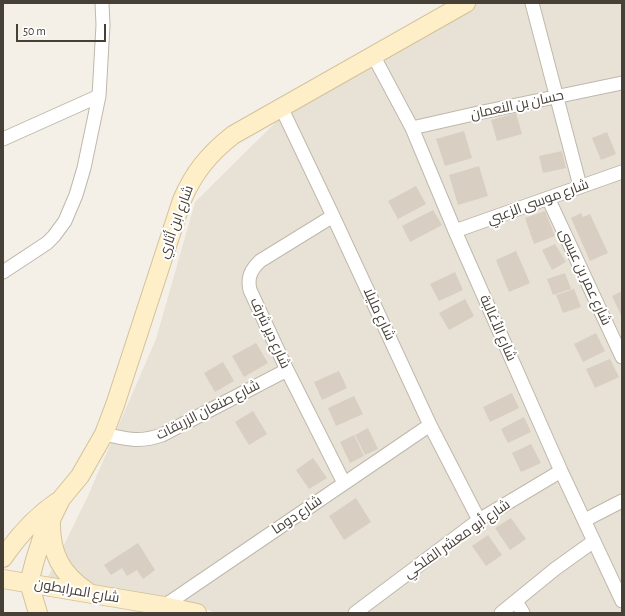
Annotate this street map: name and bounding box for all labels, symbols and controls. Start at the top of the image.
scale bar [18,16,108,42]
text: 50 m [23,25,46,37]
street label: حسان بن النعمان [469,87,565,123]
street label: شارع موسى الزعبي [485,176,591,228]
street label: شارع ابن أثاري [155,183,197,261]
street label: شارع عمر بن عيسى [555,226,615,328]
street label: شارع مليلا [360,285,398,343]
street label: شارع الأغالبة [476,292,520,364]
street label: شارع دير شرف [246,295,294,371]
street label: شارع صنعان الزريقات [153,377,263,443]
street label: شارع دوما [269,492,325,538]
street label: شارع أبو معشر الفلكي [401,496,513,582]
street label: شارع المرابطون [33,575,121,607]

